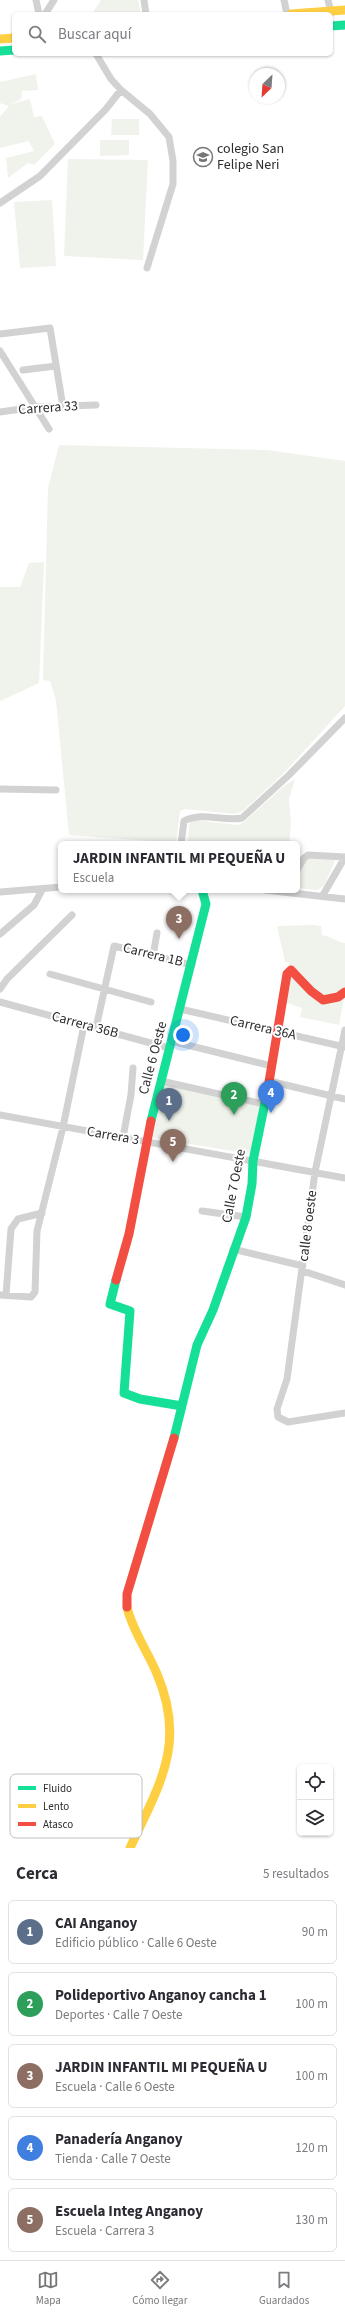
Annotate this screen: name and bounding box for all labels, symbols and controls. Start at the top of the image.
search box [12,12,333,56]
icon: search [26,23,48,45]
text: Buscar aquí [58,24,131,45]
north arrow [249,68,285,104]
place label: colegio San Felipe Neri [217,139,284,175]
school or university icon: colegio San Felipe Neri [192,146,214,168]
street label: Carrera 33 [17,396,79,420]
popup [58,841,300,893]
text: JARDIN INFANTIL MI PEQUEÑA U [73,848,285,869]
text: Escuela [73,869,114,887]
pin: 3 [166,906,192,939]
street label: Carrera 1B [121,938,185,972]
street label: Carrera 36B [50,1007,120,1043]
street label: Carrera 36A [228,1011,299,1045]
street label: Calle 6 Oeste [134,1019,172,1097]
your location [173,1025,193,1045]
pin: 4 [258,1080,284,1113]
pin: 2 [221,1082,247,1115]
pin: 1 [156,1088,182,1121]
street label: Carrera 3 [85,1122,141,1150]
pin: 5 [160,1129,186,1162]
street label: Calle 7 Oeste [217,1147,251,1225]
street label: calle 8 oeste [294,1189,322,1263]
map controls [297,1764,333,1836]
button: locate [297,1764,333,1800]
legend [10,1774,142,1838]
text: Fluido [43,1781,72,1796]
text: Lento [43,1799,69,1814]
button: layers [297,1800,333,1836]
text: Atasco [43,1817,73,1832]
text: Cerca [16,1862,58,1886]
text: 5 resultados [263,1865,329,1883]
text: CAI Anganoy [55,1913,137,1934]
text: 1 [27,1923,33,1941]
text: 90 m [302,1923,328,1941]
text: Edificio público · Calle 6 Oeste [55,1934,217,1952]
text: Polideportivo Anganoy cancha 1 [55,1985,267,2006]
text: 2 [27,1995,33,2013]
text: 100 m [295,1995,328,2013]
text: Deportes · Calle 7 Oeste [55,2006,182,2024]
text: JARDIN INFANTIL MI PEQUEÑA U [55,2057,268,2078]
text: 3 [27,2067,33,2085]
text: 100 m [295,2067,328,2085]
text: Escuela · Calle 6 Oeste [55,2078,175,2096]
text: Panadería Anganoy [55,2129,183,2150]
text: 4 [27,2139,33,2157]
text: 120 m [295,2139,328,2157]
text: Tienda · Calle 7 Oeste [55,2150,171,2168]
text: Escuela Integ Anganoy [55,2201,203,2222]
text: 5 [27,2211,33,2229]
text: 130 m [295,2211,328,2229]
text: Escuela · Carrera 3 [55,2222,154,2240]
tab: Mapa [36,2269,61,2308]
tab: Cómo llegar [132,2269,187,2308]
tab: Guardados [259,2269,309,2308]

